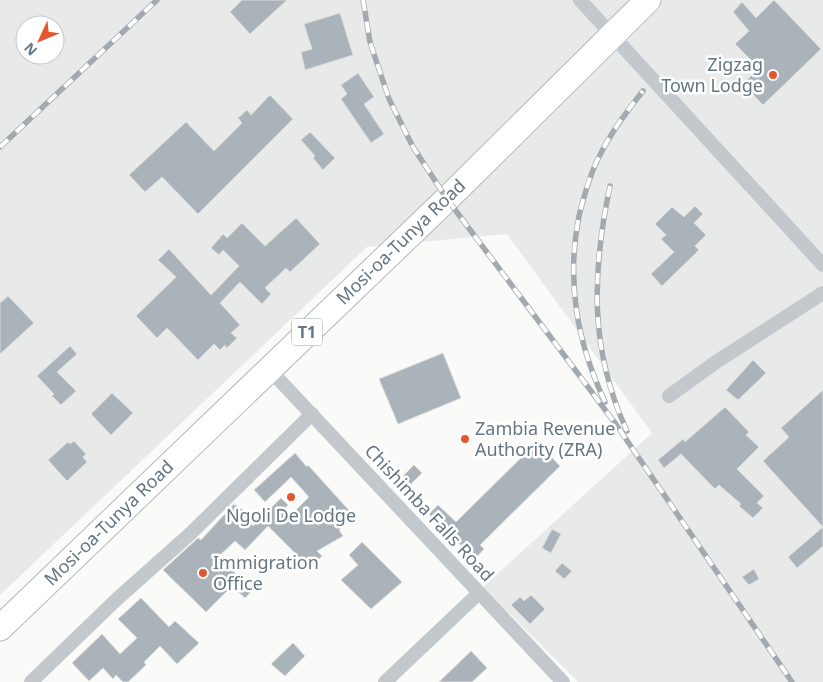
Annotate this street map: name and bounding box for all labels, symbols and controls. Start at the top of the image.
north arrow [15,15,65,65]
text: N [19,39,41,60]
place label: Zigzag Town Lodge [661,52,763,97]
marker: Zigzag Town Lodge [767,69,779,81]
street label: Mosi-oa-Tunya Road [330,173,470,309]
road number: T1 [292,318,322,346]
place label: Zambia Revenue Authority (ZRA) [475,416,615,461]
marker: Zambia Revenue Authority (ZRA) [459,433,471,445]
street label: Chishimba Falls Road [360,438,500,586]
street label: Mosi-oa-Tunya Road [38,454,178,590]
marker: Ngoli De Lodge [285,491,297,503]
place label: Ngoli De Lodge [226,503,356,527]
place label: Immigration Office [213,550,319,595]
marker: Immigration Office [197,567,209,579]

